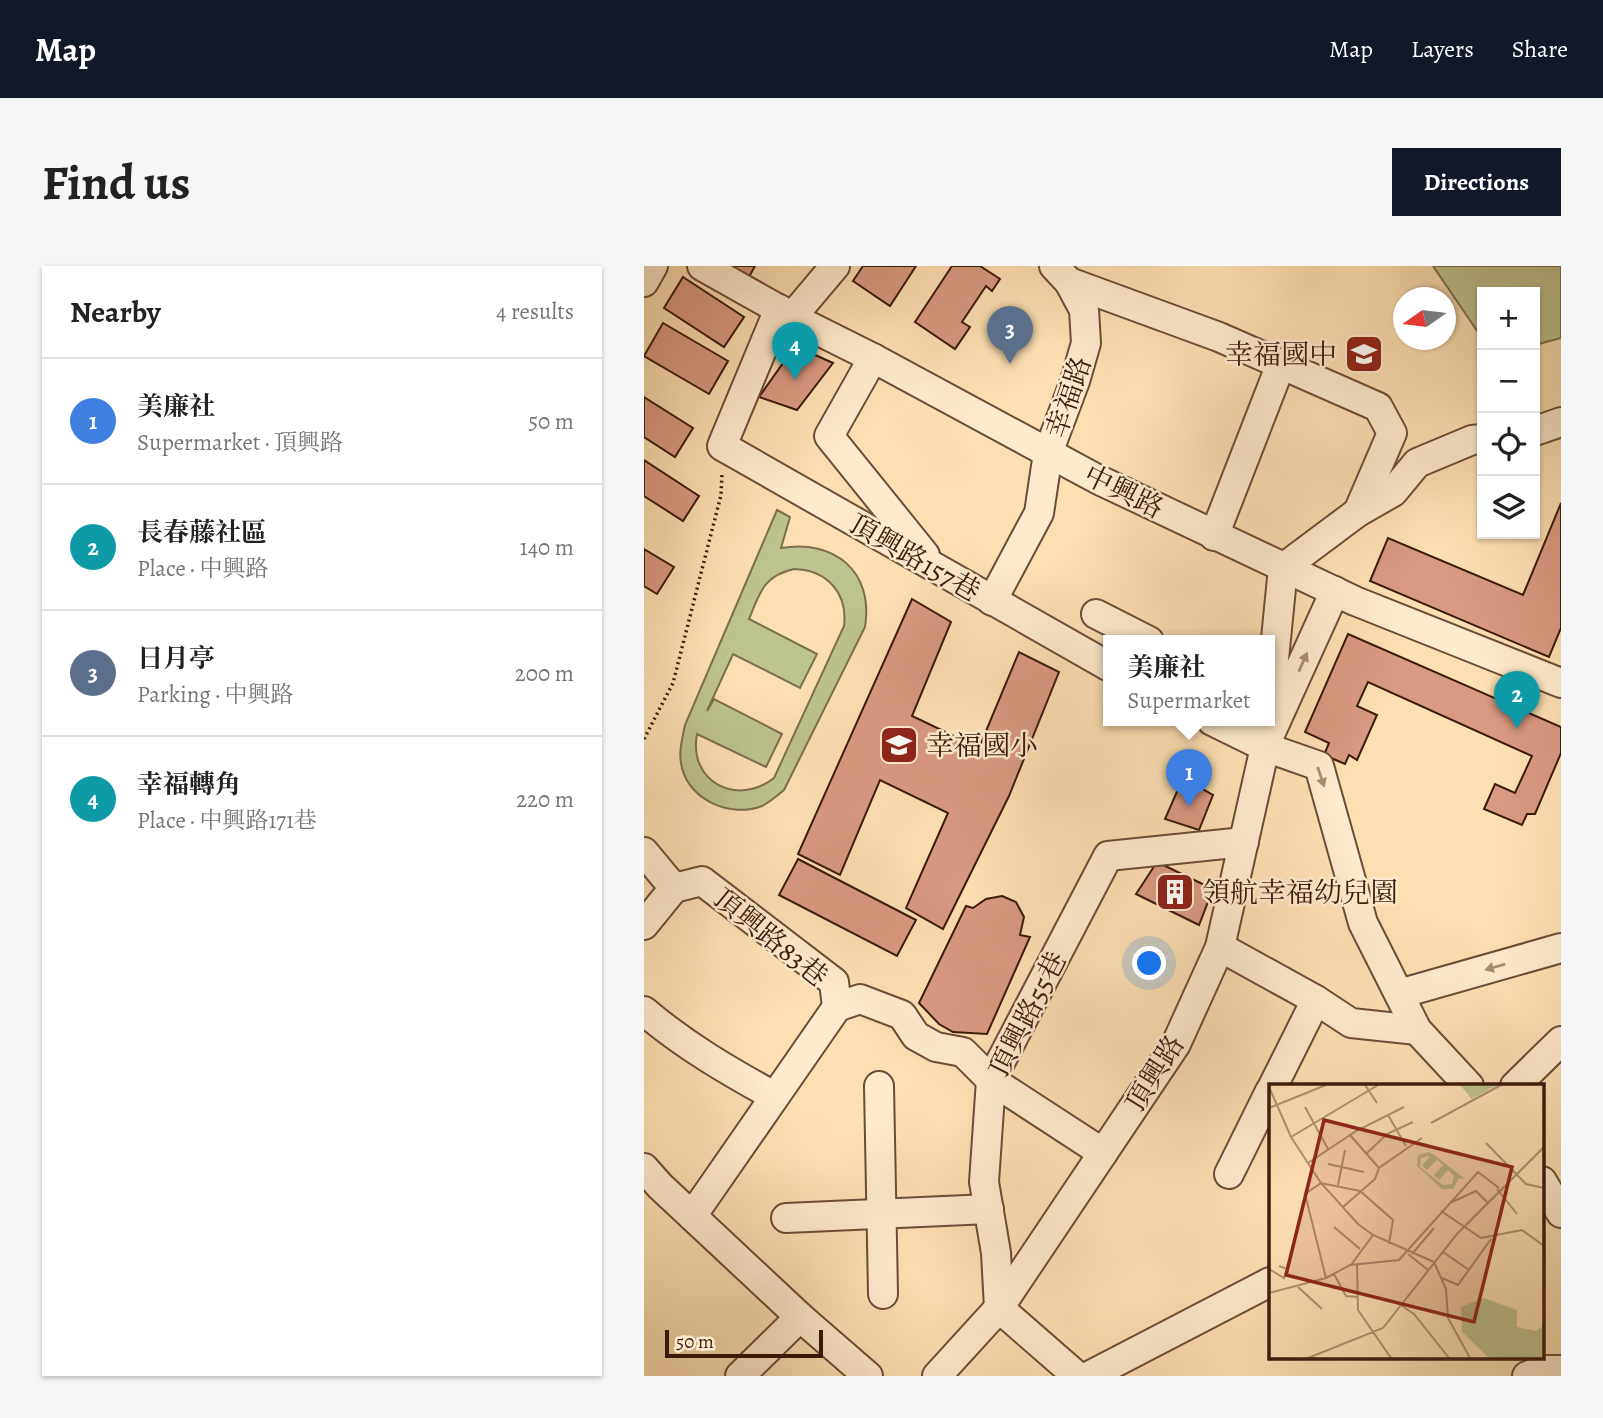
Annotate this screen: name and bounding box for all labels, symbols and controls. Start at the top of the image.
text: Map [35,27,96,72]
text: Map [1329,33,1373,65]
text: Layers [1411,33,1474,65]
text: Share [1512,33,1568,65]
button: Directions [1392,148,1561,216]
text: Find us [42,149,190,216]
north arrow [1393,287,1456,350]
map controls [1477,287,1540,539]
button: + [1477,287,1540,350]
text: Nearby [70,292,161,332]
text: 4 results [496,296,574,327]
pin: 3 [987,306,1033,364]
pin: 4 [772,322,818,380]
school or university icon: 幸福國中 [1343,333,1385,375]
place label: 幸福國中 [1225,336,1337,374]
button: − [1477,350,1540,413]
street label: 幸福路 [1037,351,1101,443]
text: 美廉社 [137,389,215,424]
text: 1 [89,406,97,437]
text: 50 m [528,406,574,437]
button: locate [1477,413,1540,476]
text: Supermarket · 頂興路 [137,427,343,458]
street label: 中興路 [1077,456,1170,527]
button: layers [1477,476,1540,539]
street label: 頂興路157巷 [842,505,987,611]
text: 長春藤社區 [137,515,267,550]
text: 2 [87,532,99,563]
text: 140 m [520,532,574,563]
text: Place · 中興路 [137,553,268,584]
popup [1103,635,1275,726]
text: 日月亭 [137,641,215,676]
text: 美廉社 [1127,650,1205,685]
one-way arrow [1297,652,1309,672]
text: 3 [88,658,98,689]
text: 200 m [515,658,574,689]
pin: 2 [1494,671,1540,729]
text: Parking · 中興路 [137,679,293,710]
text: Supermarket [1127,685,1251,716]
school or university icon: 幸福國小 [878,724,920,766]
place label: 幸福國小 [926,727,1038,765]
pin: 1 [1166,749,1212,807]
one-way arrow [1317,766,1327,787]
text: 幸福轉角 [137,767,241,802]
text: 4 [88,784,98,815]
text: 220 m [516,784,574,815]
text: Place · 中興路171巷 [137,805,317,836]
building icon: 領航幸福幼兒園 [1154,871,1196,913]
place label: 領航幸福幼兒園 [1202,874,1398,912]
street label: 頂興路83巷 [705,880,836,996]
street label: 頂興路55巷 [980,945,1076,1084]
your location [1132,946,1166,980]
one-way arrow [1485,962,1506,972]
street label: 頂興路 [1116,1028,1193,1119]
inset map [1269,1084,1544,1358]
scale bar [665,1327,822,1359]
text: 50 m [676,1329,714,1355]

